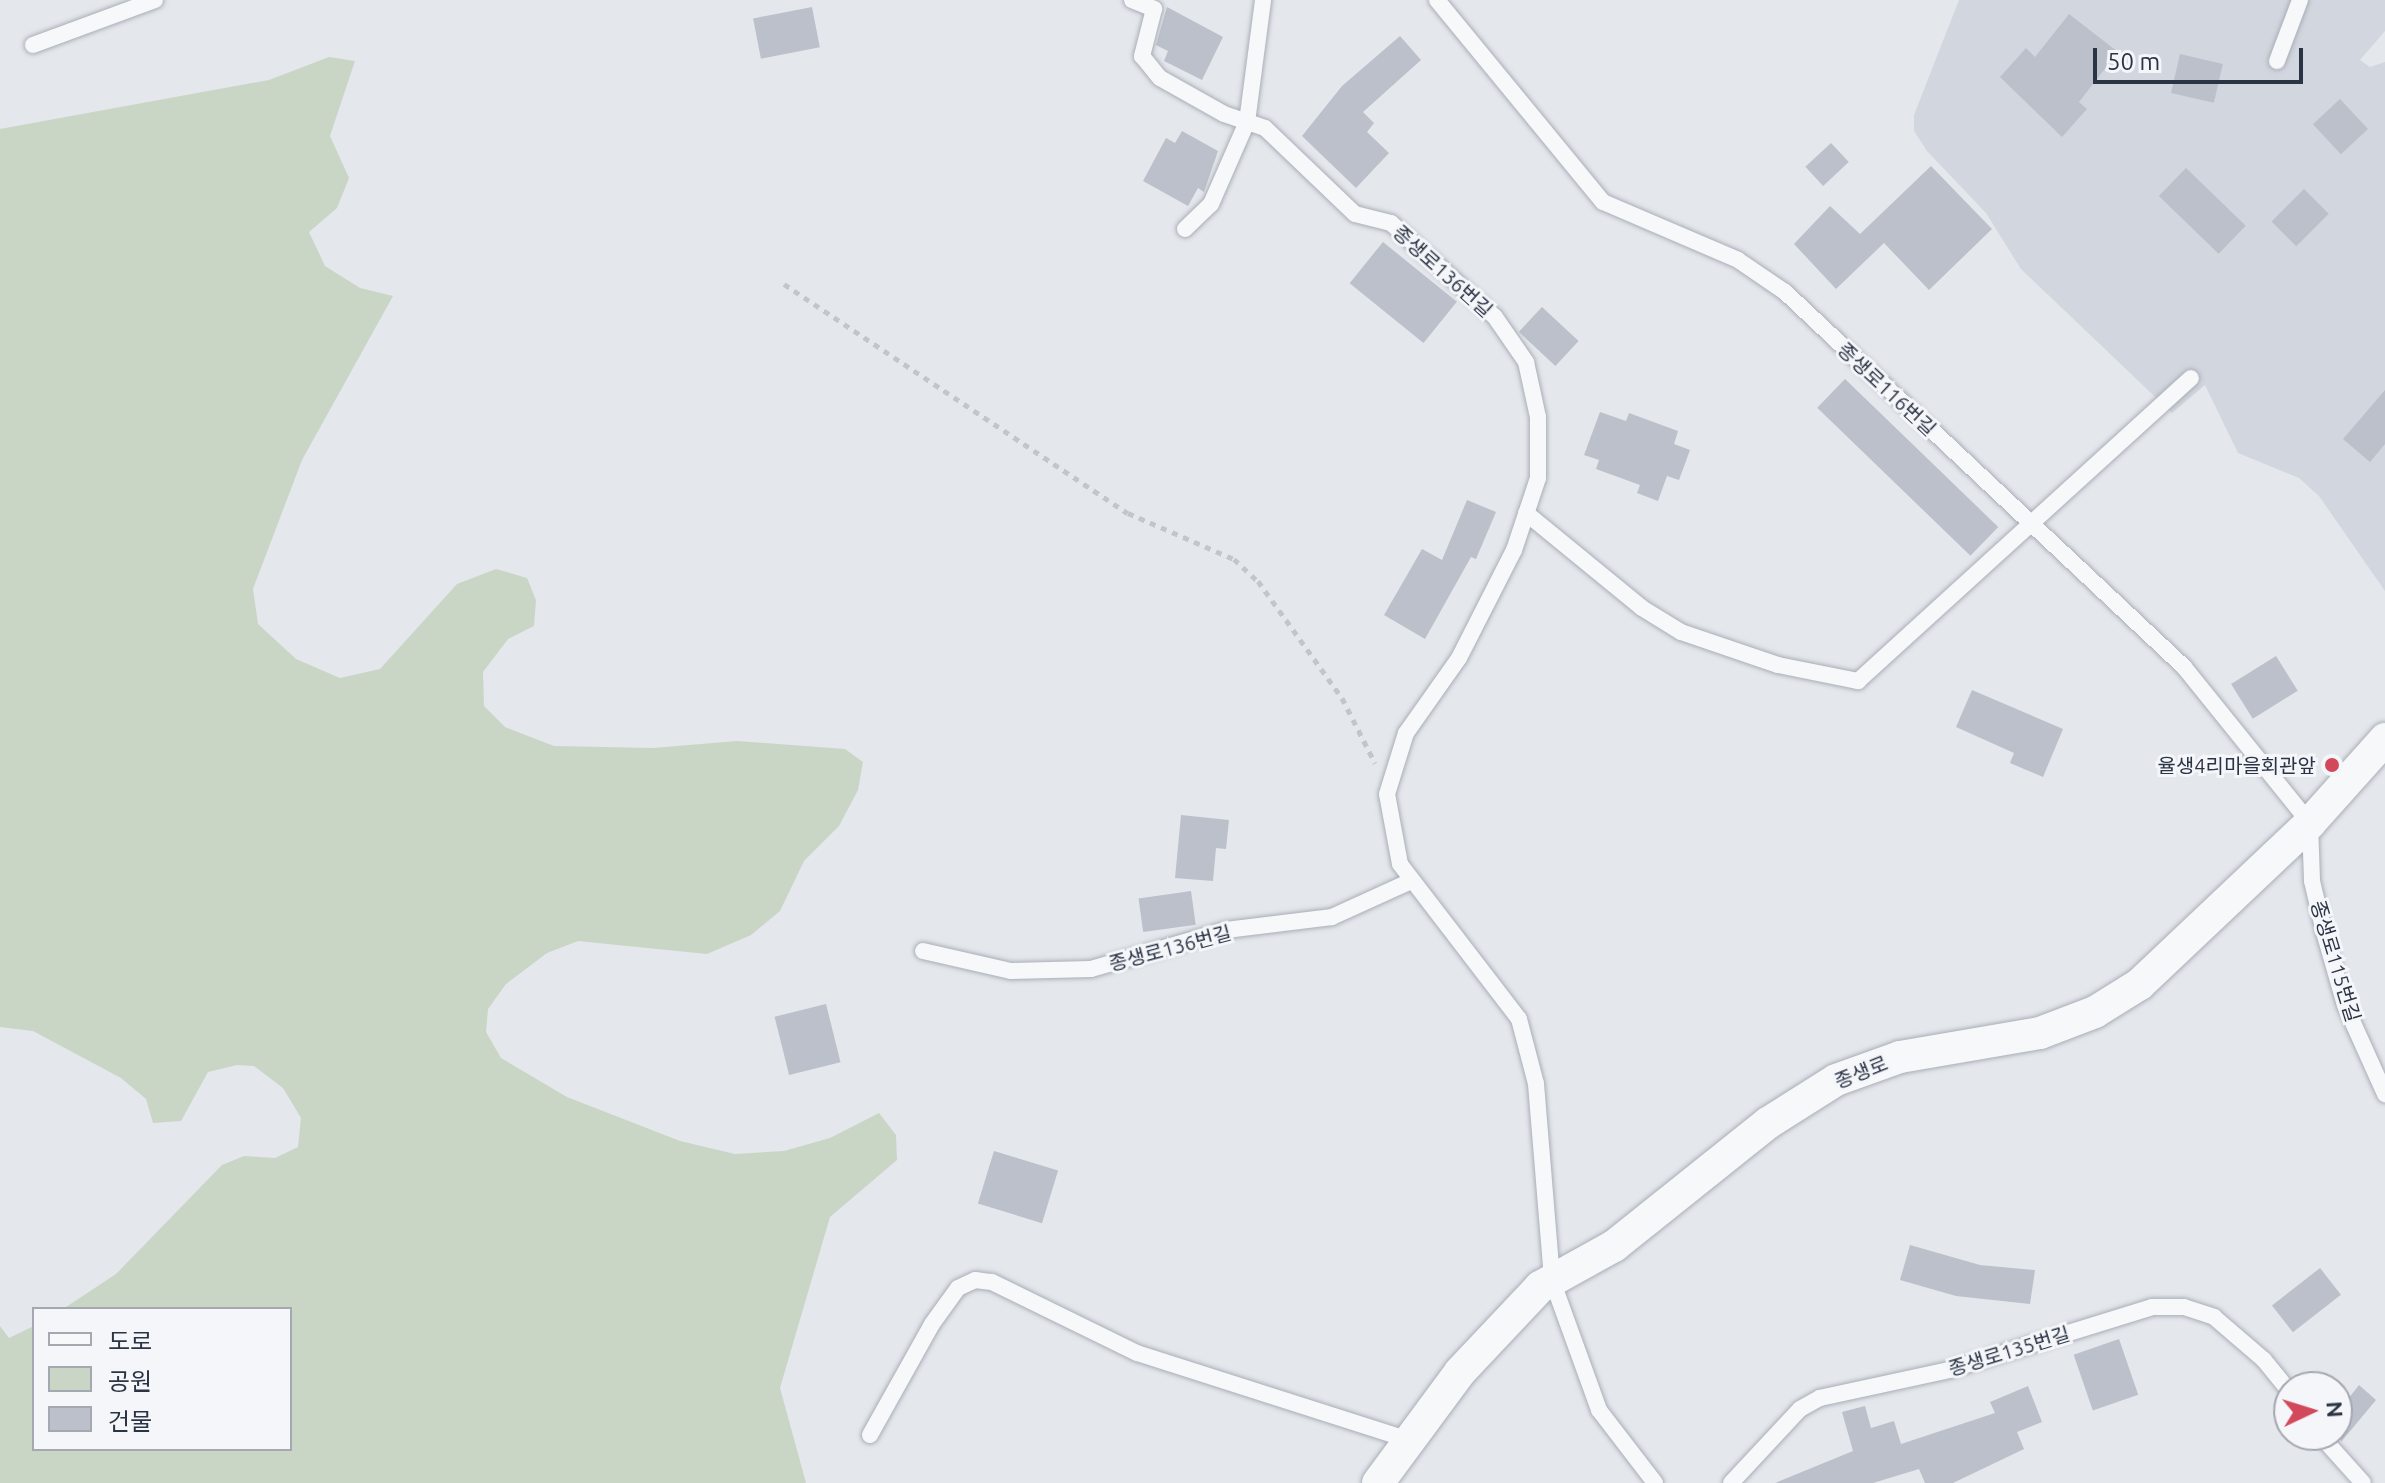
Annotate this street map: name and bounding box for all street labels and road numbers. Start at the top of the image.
street label: 종생로136번길 [1388,220,1498,322]
street label: 종생로116번길 [1833,337,1941,441]
street label: 종생로115번길 [2306,897,2366,1025]
street label: 종생로136번길 [1106,920,1234,976]
street label: 종생로 [1831,1051,1891,1093]
street label: 종생로135번길 [1945,1321,2073,1381]

